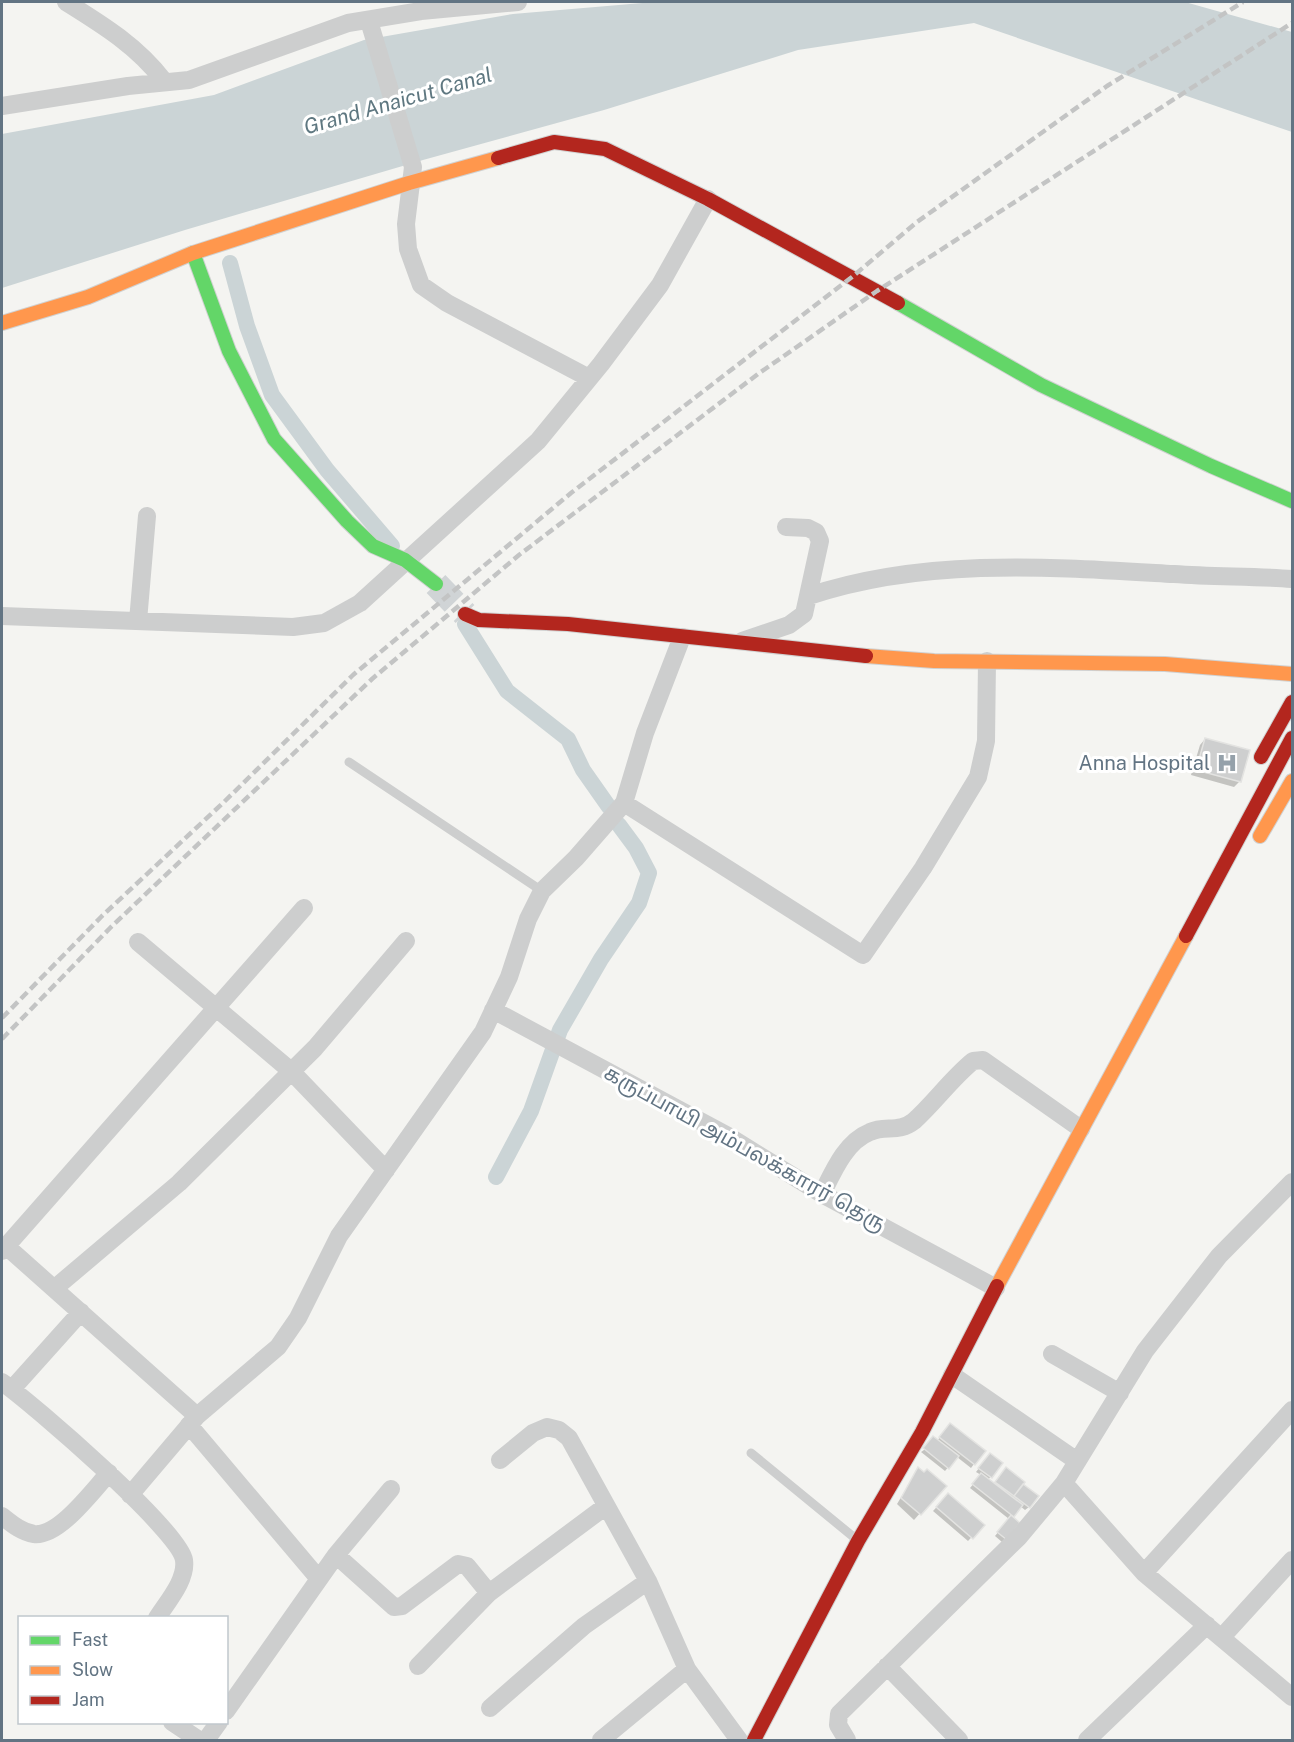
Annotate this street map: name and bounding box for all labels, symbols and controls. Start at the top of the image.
water label: Grand Anaicut Canal [301,62,495,139]
place label: Anna Hospital [1079,751,1210,775]
hospital icon: Anna Hospital [1215,751,1239,775]
street label: கருப்பாயி அம்பலக்காரர் தெரு [599,1060,890,1237]
legend [18,1616,228,1724]
text: Fast [72,1629,108,1650]
text: Slow [72,1659,113,1680]
text: Jam [72,1689,105,1710]

